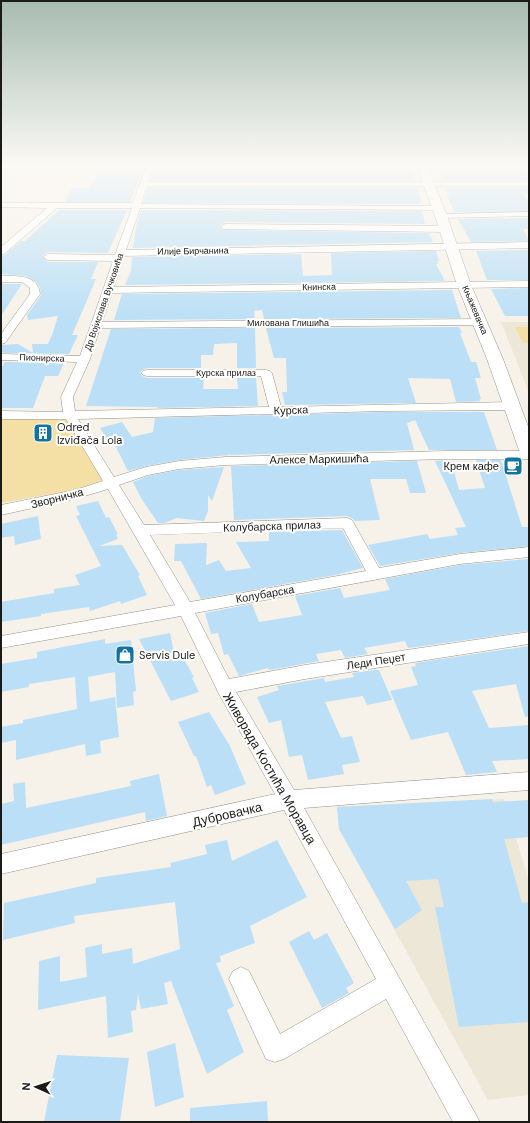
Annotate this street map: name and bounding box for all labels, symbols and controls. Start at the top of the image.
street label: Илије Бирчанина [157,244,229,258]
street label: Др Војислава Вучковића [82,252,126,352]
street label: Книнска [302,281,336,293]
street label: Књажевачка [459,284,491,336]
street label: Милована Глишића [247,317,329,329]
street label: Пионирска [19,351,65,365]
street label: Курска прилаз [196,367,256,379]
street label: Курска [273,402,309,418]
place label: Odred Izviđača Lola [57,420,122,447]
building icon: Odred Izviđača Lola [32,422,54,444]
street label: Алексе Маркишића [269,451,370,467]
cafe icon: Крем кафе [502,455,524,477]
place label: Крем кафе [444,459,499,473]
street label: Зворничка [29,484,86,511]
street label: Колубарска прилаз [223,517,321,535]
street label: Колубарска [235,582,296,606]
shop icon: Servis Dule [114,644,136,666]
place label: Servis Dule [139,648,195,662]
street label: Леди Пеџет [346,649,406,673]
street label: Живорада Костића Моравца [219,689,320,848]
street label: Дубровачка [190,798,265,831]
north arrow [16,1067,56,1107]
text: N [19,1082,33,1091]

